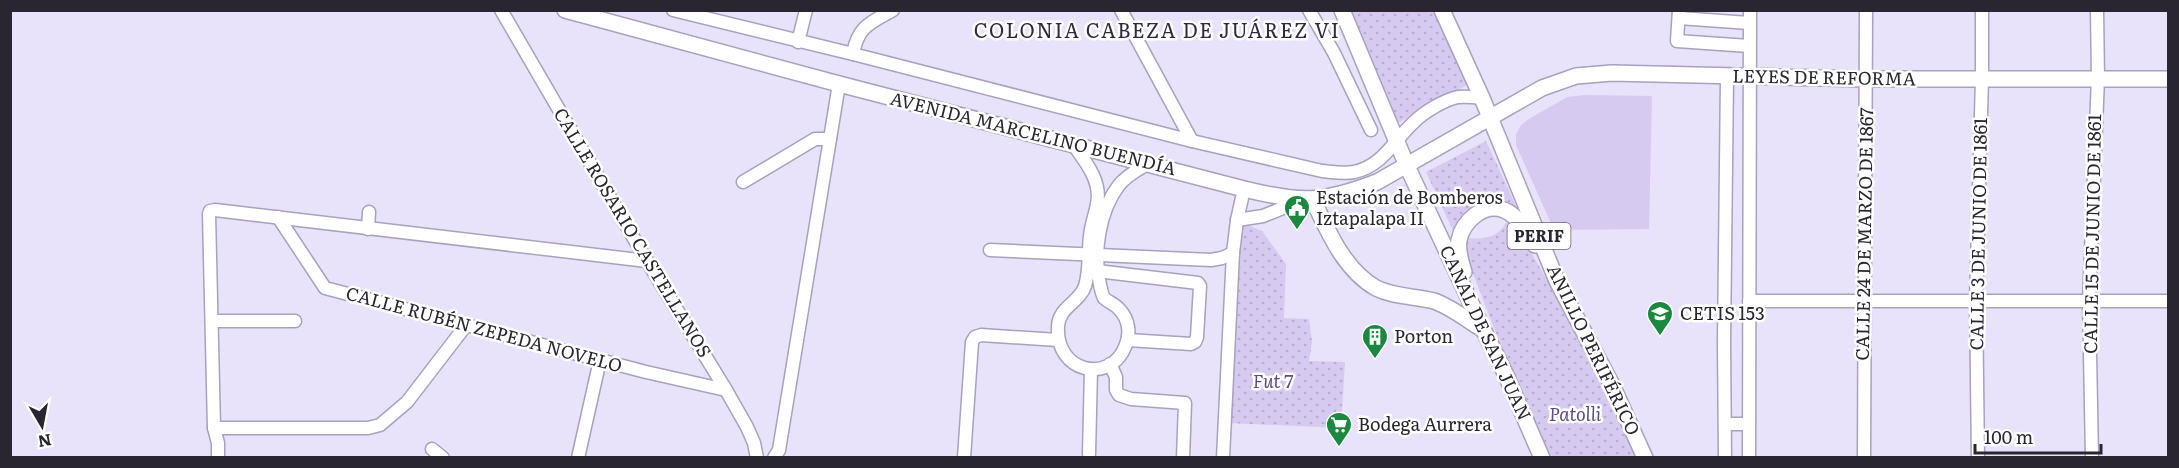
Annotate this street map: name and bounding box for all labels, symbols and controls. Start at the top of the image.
district label: COLONIA CABEZA DE JUÁREZ VI [974,14,1340,44]
street label: LEYES DE REFORMA [1732,61,1916,92]
street label: AVENIDA MARCELINO BUENDÍA [887,84,1179,181]
street label: CALLE ROSARIO CASTELLANOS [548,102,719,362]
street label: CALLE 24 DE MARZO DE 1867 [1848,107,1879,361]
street label: CALLE 15 DE JUNIO DE 1861 [2076,114,2107,354]
street label: CALLE 3 DE JUNIO DE 1861 [1962,117,1993,351]
place label: Estación de Bomberos Iztapalapa II [1316,183,1503,231]
public building icon: Estación de Bomberos Iztapalapa II [1282,193,1312,231]
road number: PERIF [1508,223,1570,249]
street label: CANAL DE SAN JUAN [1434,240,1539,424]
street label: ANILLO PERIFÉRICO [1541,259,1648,439]
street label: CALLE RUBÉN ZEPEDA NOVELO [343,279,625,378]
school or university icon: CETIS 153 [1645,299,1675,337]
place label: CETIS 153 [1680,299,1765,326]
building icon: Porton [1360,322,1390,360]
place label: Porton [1394,322,1453,349]
park label: Fut 7 [1253,367,1294,394]
north arrow [12,396,72,456]
park label: Patolli [1549,400,1602,427]
supermarket icon: Bodega Aurrera [1324,410,1354,448]
place label: Bodega Aurrera [1358,410,1492,437]
scale bar [1975,417,2101,455]
text: 100 m [1984,423,2033,450]
text: N [36,429,53,455]

